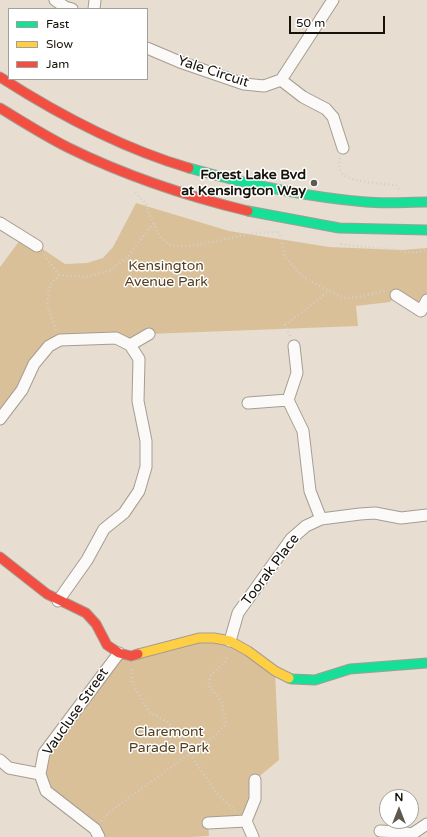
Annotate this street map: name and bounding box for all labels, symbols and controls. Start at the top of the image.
legend [8,8,148,80]
scale bar [291,8,387,34]
text: 50 m [296,16,325,30]
text: Fast [46,17,69,31]
text: Slow [46,37,73,51]
street label: Yale Circuit [175,53,251,91]
text: Jam [46,57,69,71]
place label: Forest Lake Bvd at Kensington Way [181,167,306,200]
marker: Forest Lake Bvd at Kensington Way [309,178,319,188]
park label: Kensington Avenue Park [124,258,208,290]
street label: Toorak Place [239,531,303,609]
street label: Vaucluse Street [40,665,112,759]
park label: Claremont Parade Park [129,724,209,756]
north arrow [379,789,419,829]
text: N [395,791,403,804]

